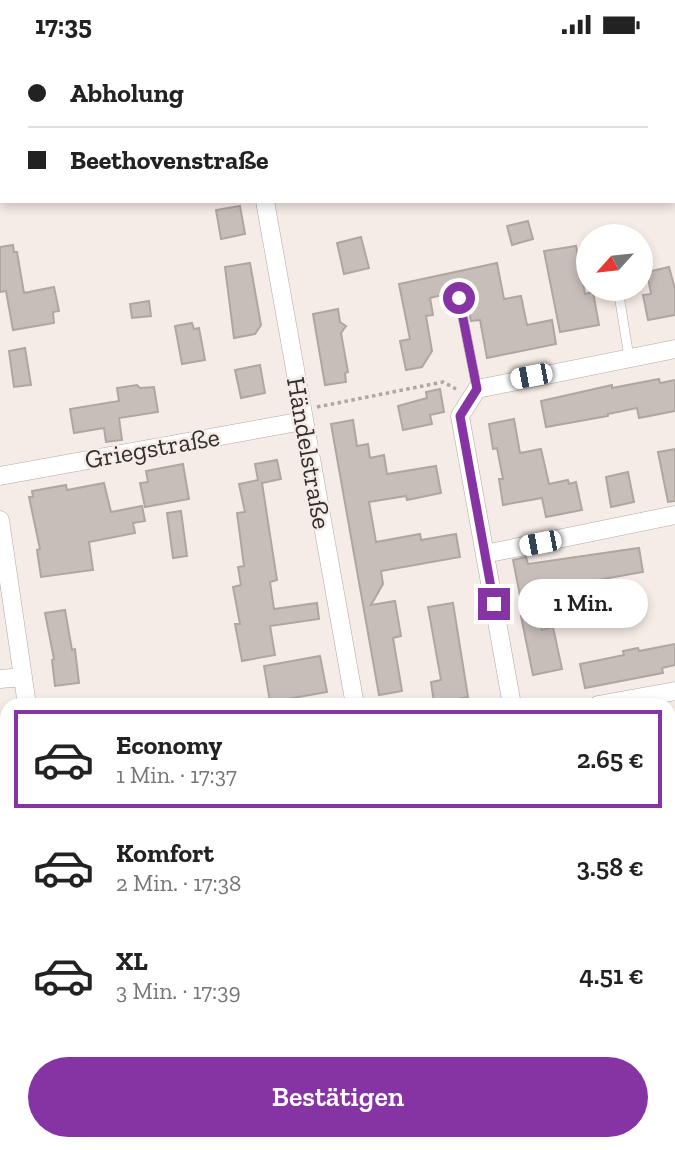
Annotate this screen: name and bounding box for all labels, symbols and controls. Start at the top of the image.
text: 17:35 [35,9,92,41]
text: Abholung [70,77,184,109]
text: Beethovenstraße [70,144,269,176]
north arrow [576,224,653,301]
map controls [576,224,653,301]
route start [443,282,475,314]
car [509,362,554,390]
street label: Händelstraße [280,374,338,532]
street label: Griegstraße [82,420,222,476]
car [518,529,563,557]
callout: 1 Min. [518,579,648,629]
route end [478,588,510,620]
text: 1 Min. [553,589,613,617]
icon: car [32,728,95,791]
text: Economy [116,729,222,761]
text: 2.65 € [577,743,644,775]
text: 1 Min. · 17:37 [116,761,237,789]
icon: car [32,836,95,899]
text: Komfort [116,837,214,869]
text: 3.58 € [577,851,644,883]
text: 2 Min. · 17:38 [116,869,241,897]
icon: car [32,944,95,1007]
text: XL [116,945,148,977]
text: 4.51 € [579,959,644,991]
text: 3 Min. · 17:39 [116,977,241,1005]
button: Bestätigen [28,1057,648,1137]

